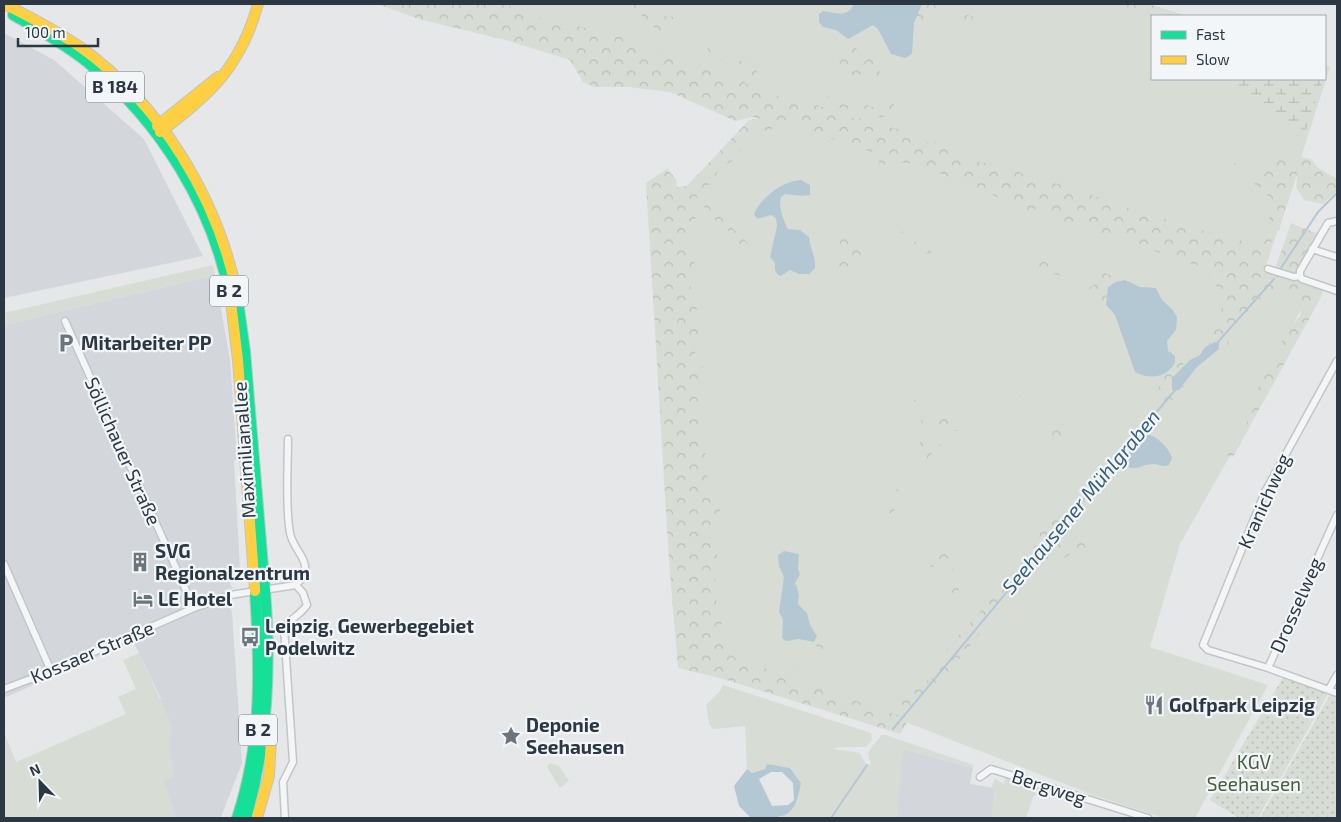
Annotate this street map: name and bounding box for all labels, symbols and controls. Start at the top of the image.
scale bar [18,15,98,47]
legend [1151,15,1326,80]
text: 100 m [25,23,66,41]
text: Fast [1196,25,1226,43]
text: Slow [1196,50,1230,68]
road number: B 184 [86,72,144,102]
road number: B 2 [210,276,248,306]
place label: Mitarbeiter PP [81,331,212,354]
parking icon: Mitarbeiter PP [55,332,77,354]
street label: Söllichauer Straße [81,373,166,528]
street label: Maximilianallee [227,381,260,519]
water label: Seehausener Mühlgraben [996,404,1164,598]
street label: Kranichweg [1232,449,1295,552]
place label: SVG Regionalzentrum [155,539,310,584]
building icon: SVG Regionalzentrum [129,551,151,573]
street label: Drosselweg [1264,553,1327,656]
place label: LE Hotel [158,587,233,610]
hotel icon: LE Hotel [132,588,154,610]
place label: Leipzig, Gewerbegebiet Podelwitz [265,614,474,659]
street label: Kossaer Straße [27,615,157,688]
bus stop icon: Leipzig, Gewerbegebiet Podelwitz [239,626,261,648]
place label: Golfpark Leipzig [1169,693,1315,716]
restaurant icon: Golfpark Leipzig [1143,694,1165,716]
place label: Deponie Seehausen [526,713,624,758]
road number: B 2 [239,714,277,746]
place icon: Deponie Seehausen [500,725,522,747]
park label: KGV Seehausen [1207,750,1301,795]
north arrow [15,757,65,807]
text: N [27,760,43,779]
street label: Bergweg [1009,764,1089,809]

